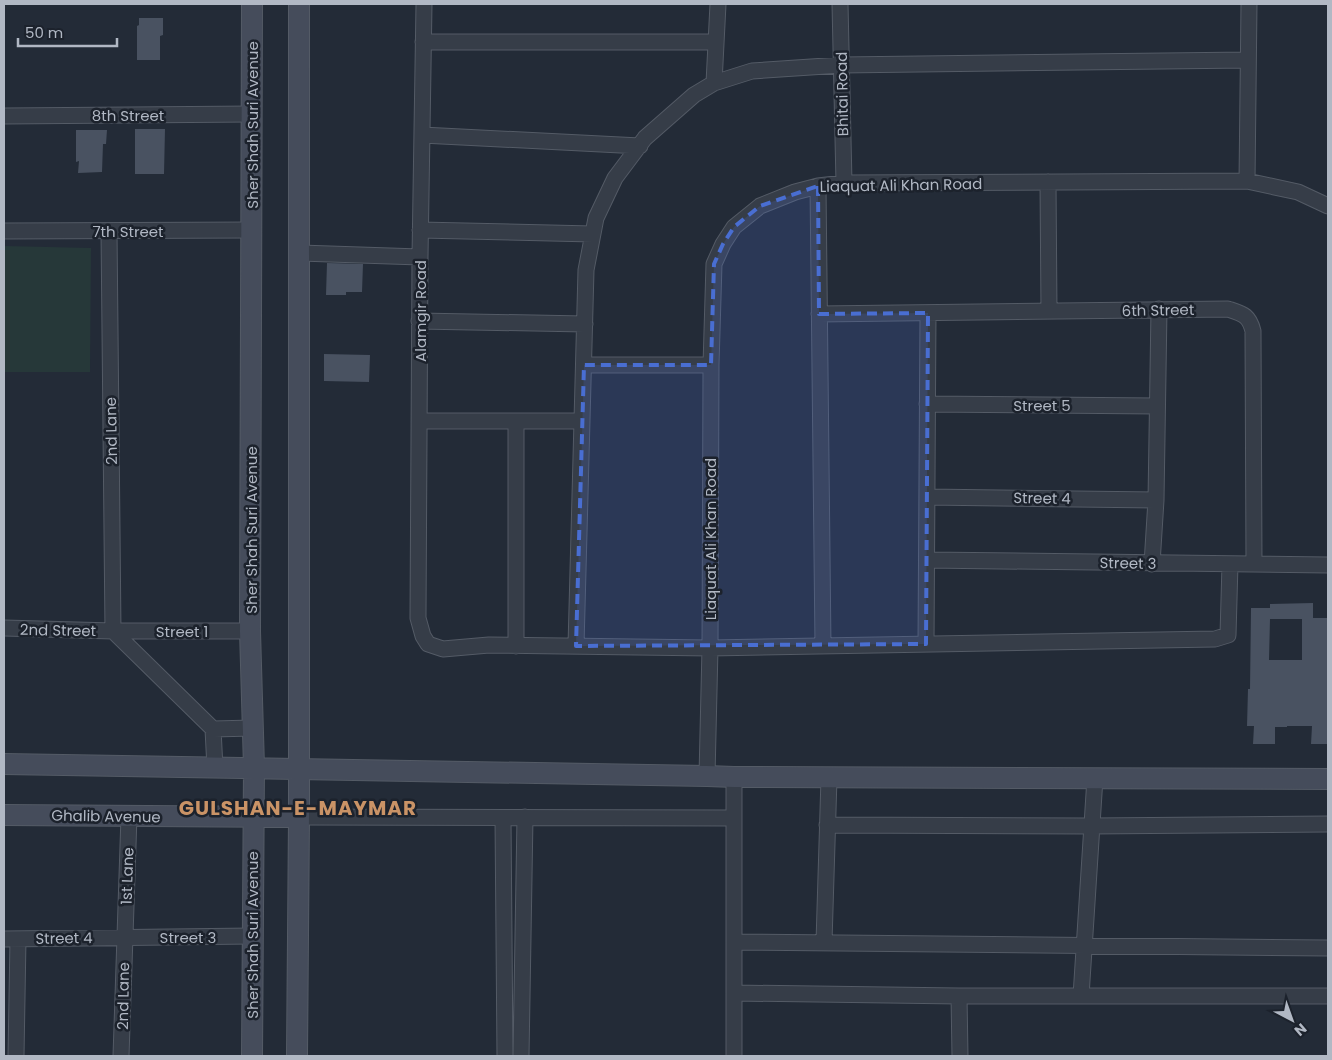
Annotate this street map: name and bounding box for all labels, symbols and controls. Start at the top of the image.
scale bar [18,15,116,47]
text: 50 m [25,22,63,43]
street label: Sher Shah Suri Avenue [242,41,263,209]
street label: Bhitai Road [831,51,853,137]
street label: 8th Street [92,105,164,126]
street label: Liaquat Ali Khan Road [820,173,982,197]
street label: 7th Street [92,221,164,242]
street label: Alamgir Road [410,260,431,362]
street label: 6th Street [1122,299,1194,321]
street label: Street 5 [1013,395,1071,416]
street label: 2nd Lane [100,397,122,465]
street label: Sher Shah Suri Avenue [241,446,262,614]
street label: Liaquat Ali Khan Road [700,458,721,620]
street label: Street 4 [1013,487,1071,509]
street label: Street 3 [1099,552,1157,574]
street label: 2nd Street [20,619,96,641]
street label: Street 1 [156,621,208,642]
district label: GULSHAN-E-MAYMAR [179,794,417,822]
street label: Ghalib Avenue [51,805,161,827]
street label: 1st Lane [116,847,138,905]
street label: Sher Shah Suri Avenue [242,851,263,1019]
street label: Street 4 [35,927,93,949]
street label: Street 3 [160,927,216,948]
street label: 2nd Lane [112,962,134,1030]
north arrow [1267,995,1317,1045]
text: N [1290,1019,1311,1041]

